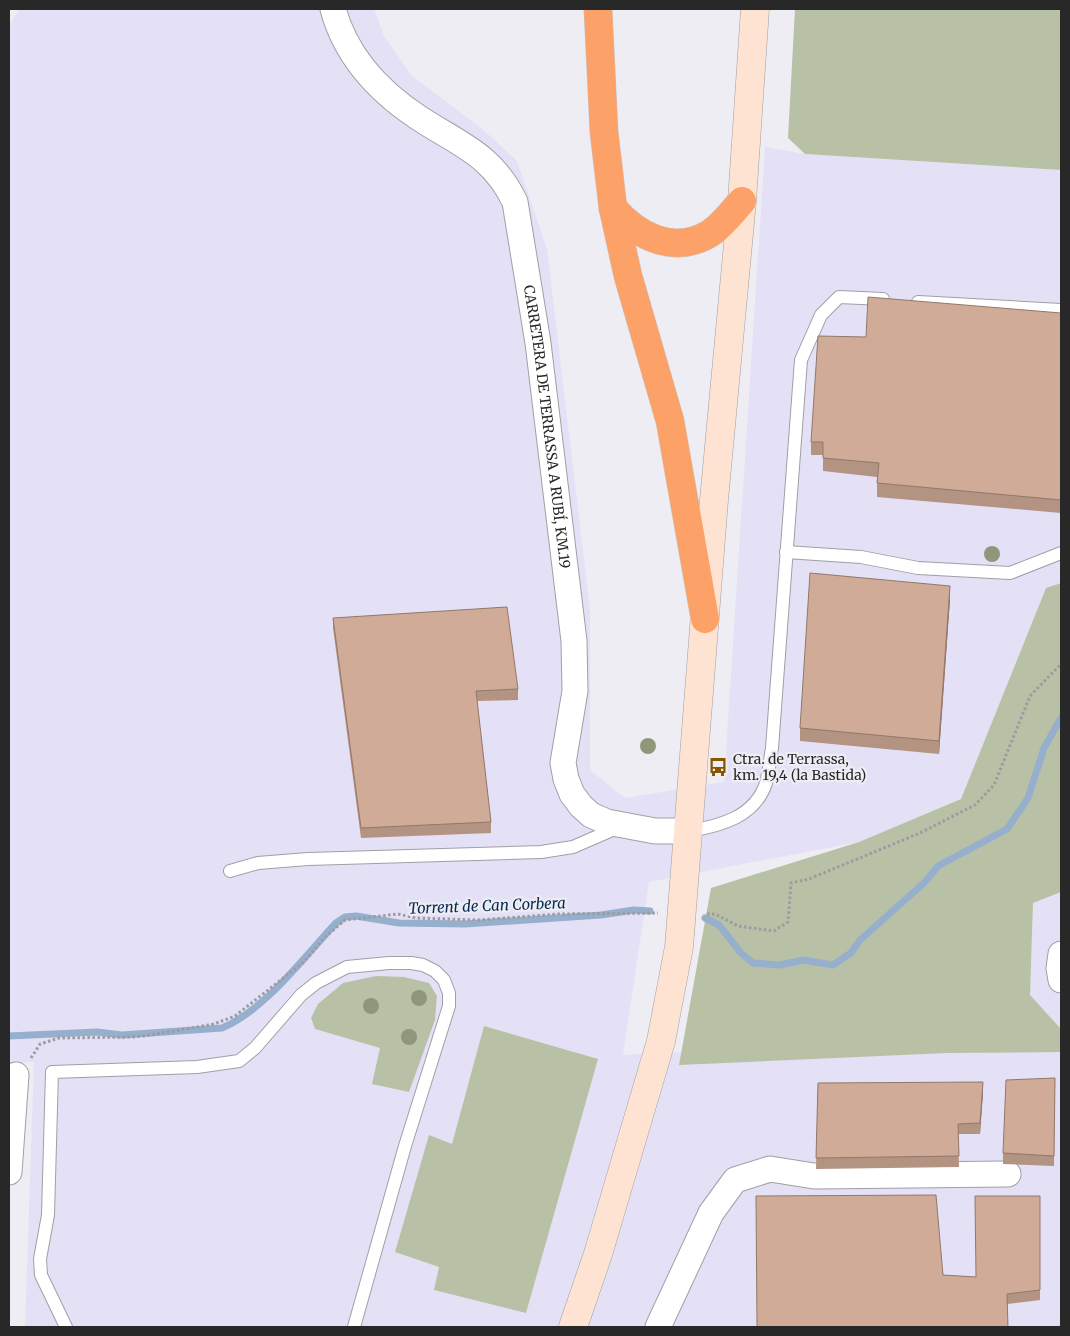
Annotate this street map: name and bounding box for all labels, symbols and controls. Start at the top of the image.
street label: CARRETERA DE TERRASSA A RUBÍ, KM.19 [520,284,574,569]
place label: Ctra. de Terrassa, km. 19,4 (la Bastida) [733,750,866,784]
bus stop icon: Ctra. de Terrassa, km. 19,4 (la Bastida) [707,756,729,778]
water label: Torrent de Can Corbera [408,893,566,918]

